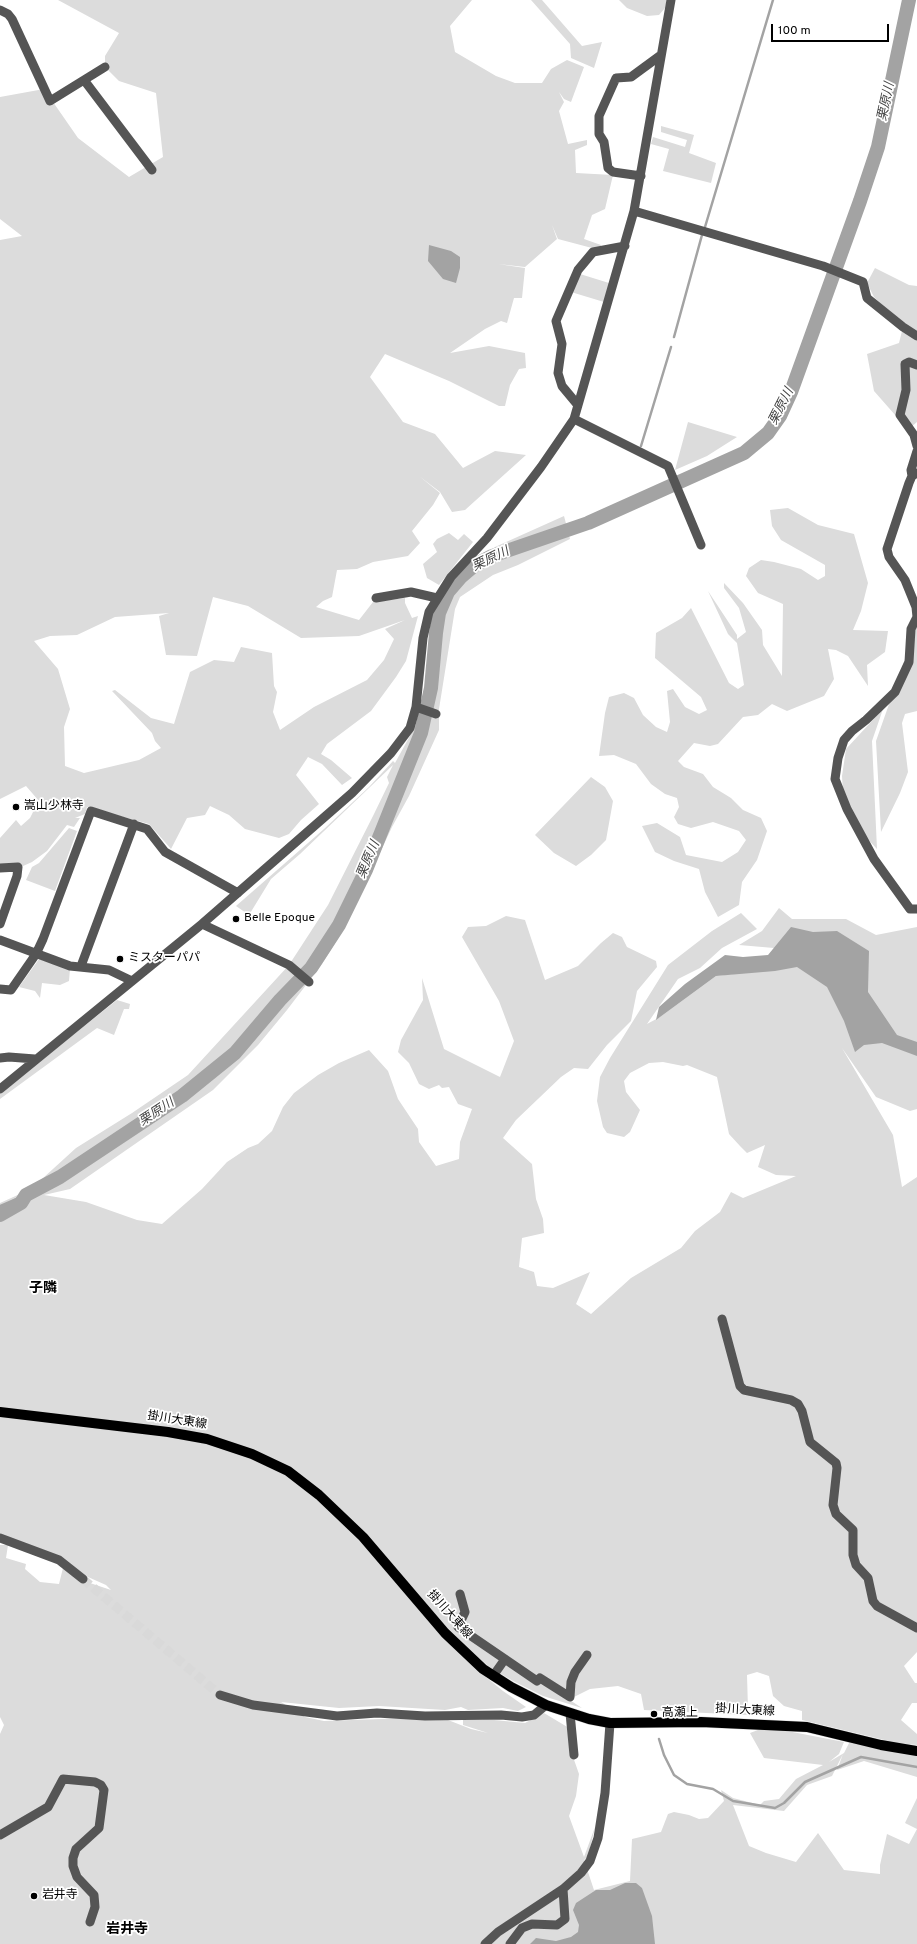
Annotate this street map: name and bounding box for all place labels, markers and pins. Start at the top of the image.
place label: 嵩山少林寺 [24,800,84,814]
marker: 嵩山少林寺 [11,802,21,812]
place label: Belle Epoque [244,912,315,926]
marker: Belle Epoque [231,914,241,924]
place label: ミスターパパ [128,952,200,966]
marker: ミスターパパ [115,954,125,964]
place label: 高瀬上 [662,1707,698,1721]
marker: 高瀬上 [649,1709,659,1719]
place label: 岩井寺 [42,1889,78,1903]
marker: 岩井寺 [29,1891,39,1901]

